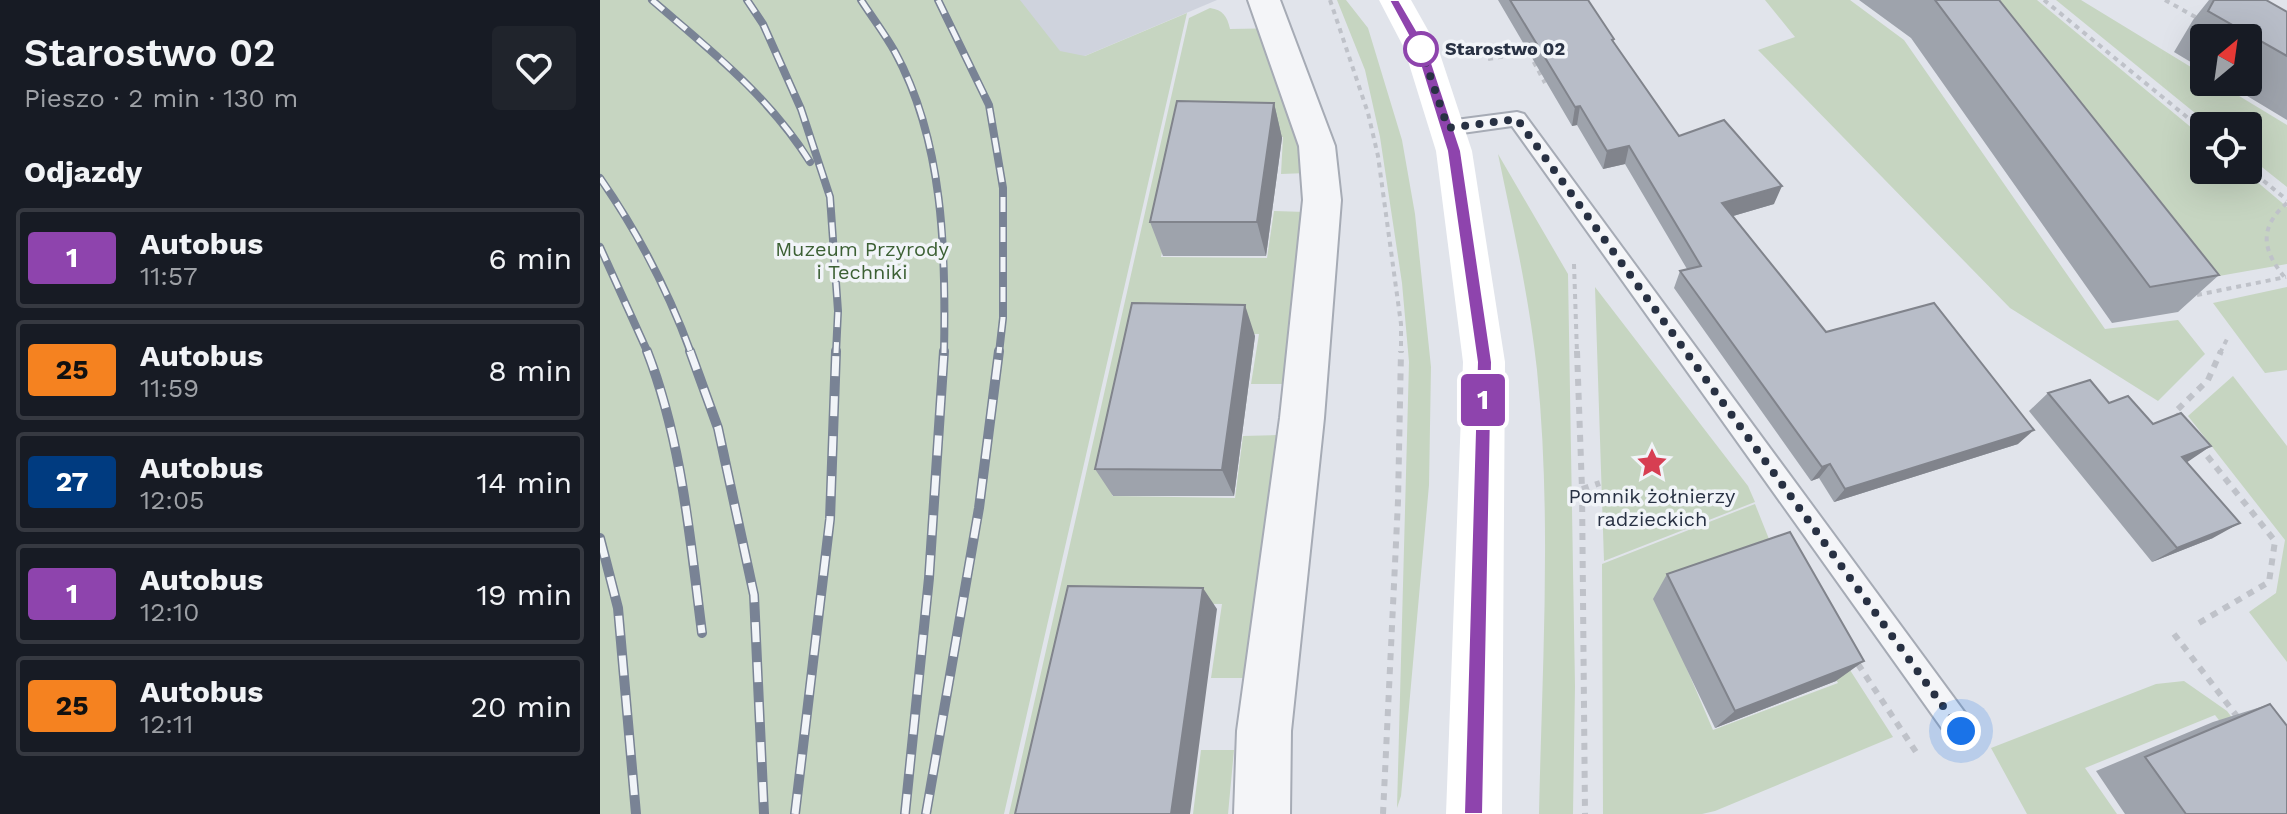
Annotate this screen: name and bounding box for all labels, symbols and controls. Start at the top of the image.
north arrow [2190,24,2262,96]
map controls [2190,24,2262,184]
button: heart [492,26,576,110]
text: Starostwo 02 [24,31,276,75]
marker: Starostwo 02 [1404,32,1438,66]
place label: Starostwo 02 [1445,38,1565,59]
text: Pieszo · 2 min · 130 m [24,83,298,113]
button: locate [2190,112,2262,184]
text: Odjazdy [24,154,142,189]
text: Autobus [140,226,263,261]
park label: Muzeum Przyrody i Techniki [775,237,949,284]
text: 1 [66,241,78,274]
text: 6 min [488,241,572,276]
text: 11:57 [140,261,198,291]
text: Autobus [140,338,263,373]
text: 25 [55,353,89,386]
text: 8 min [488,353,572,388]
text: 11:59 [140,373,199,403]
line badge: 1 [1457,374,1509,426]
text: 1 [1477,383,1489,416]
place icon: Pomnik żołnierzy radzieckich [1635,446,1669,480]
text: Autobus [140,450,263,485]
text: 27 [55,465,89,498]
text: 14 min [477,465,572,500]
place label: Pomnik żołnierzy radzieckich [1569,484,1736,531]
text: 12:05 [140,485,204,515]
text: Autobus [140,562,263,597]
text: 1 [66,577,78,610]
text: 19 min [476,577,572,612]
text: 12:10 [140,597,199,627]
text: Autobus [140,674,263,709]
text: 25 [55,689,89,722]
text: 20 min [470,689,572,724]
text: 12:11 [140,709,193,739]
your location [1941,711,1981,751]

